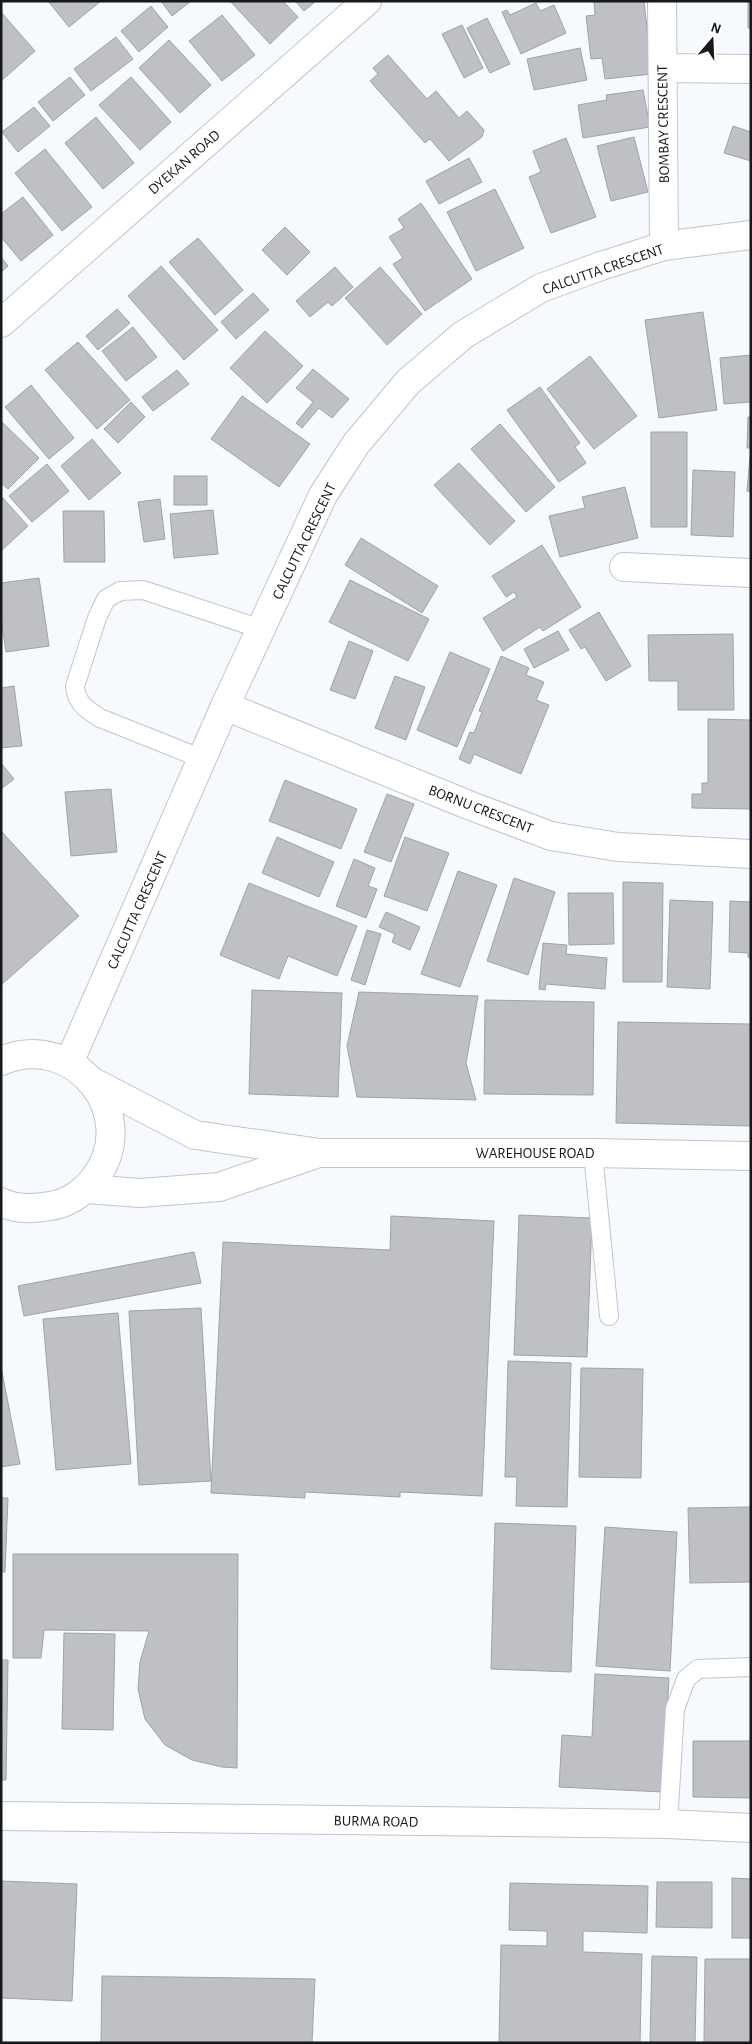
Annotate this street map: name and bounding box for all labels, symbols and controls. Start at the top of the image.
north arrow [687,15,737,65]
text: N [709,20,723,37]
street label: BOMBAY CRESCENT [655,64,672,183]
street label: DYEKAN ROAD [146,127,223,197]
street label: CALCUTTA CRESCENT [541,241,666,297]
street label: CALCUTTA CRESCENT [270,480,339,602]
street label: BORNU CRESCENT [426,783,536,837]
street label: CALCUTTA CRESCENT [105,848,170,971]
street label: WAREHOUSE ROAD [476,1146,595,1161]
street label: BURMA ROAD [334,1813,419,1830]

